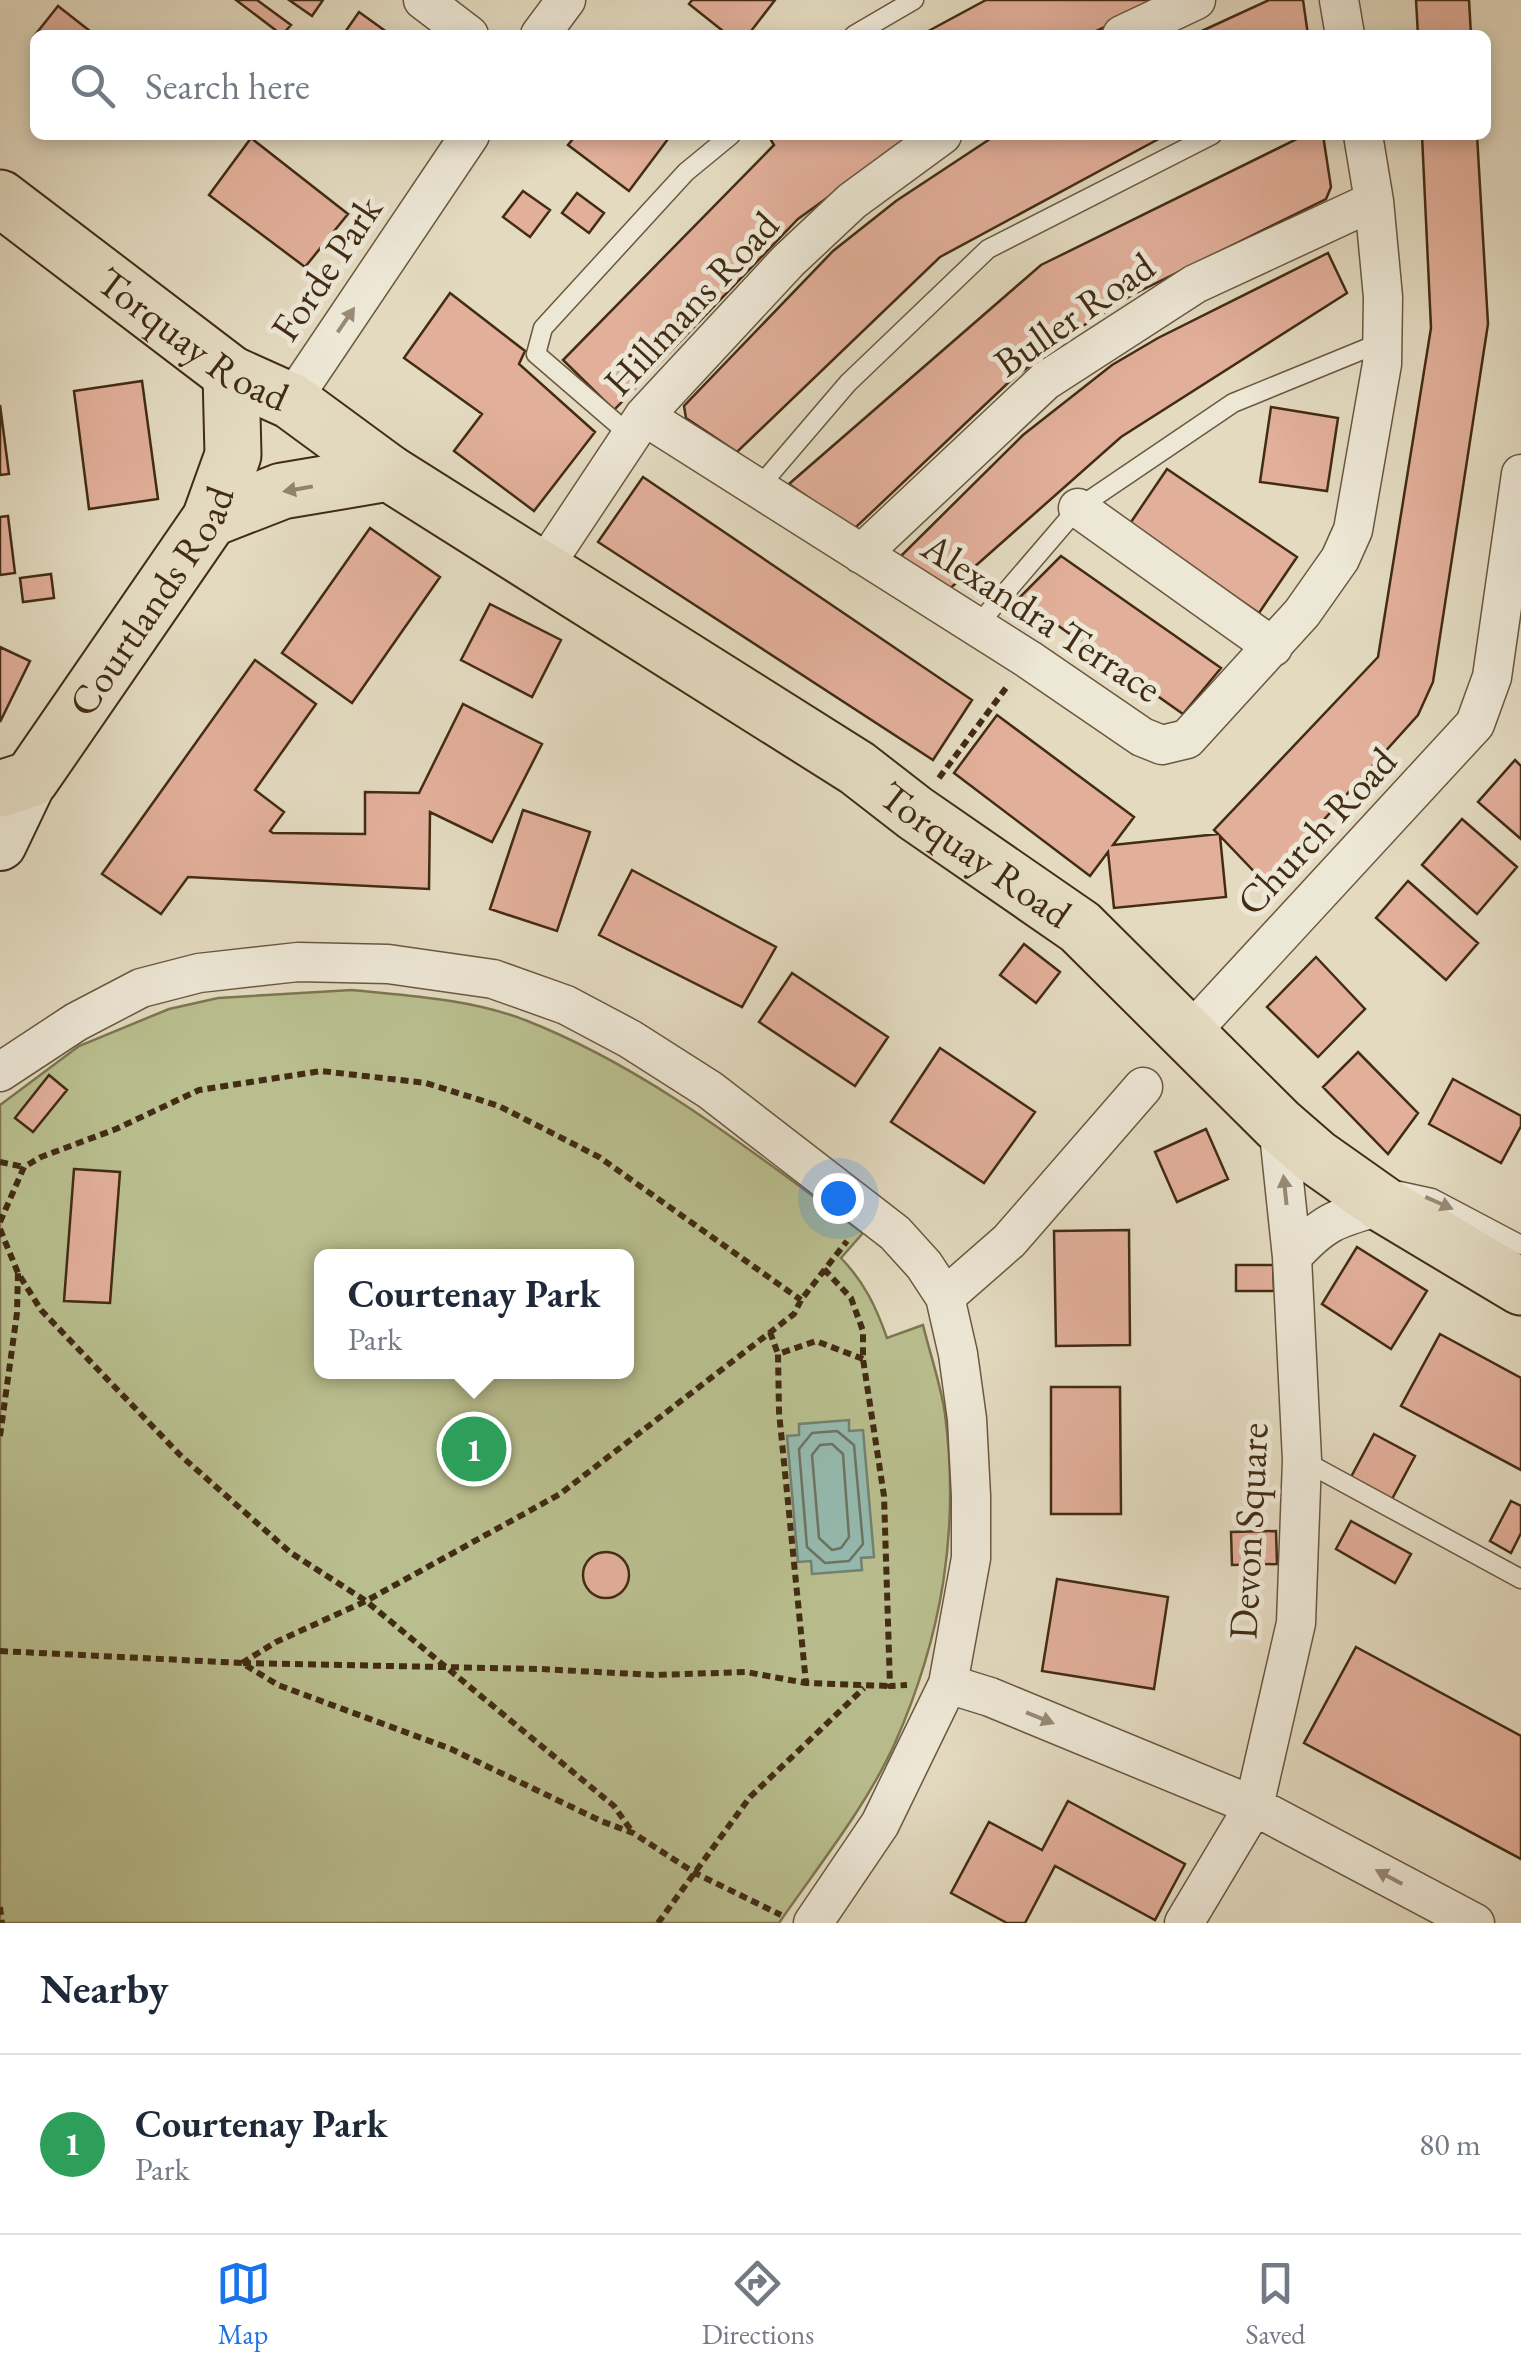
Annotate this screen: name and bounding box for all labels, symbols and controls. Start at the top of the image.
search box [30,30,1491,140]
icon: search [65,58,120,113]
text: Search here [145,61,310,110]
street label: Forde Park [258,184,394,351]
street label: Hillmans Road [592,199,790,406]
street label: Buller Road [984,239,1165,388]
street label: Torquay Road [87,255,298,423]
one-way arrow [336,306,354,334]
street label: Courtlands Road [56,478,246,726]
one-way arrow [282,481,313,497]
street label: Alexandra Terrace [911,520,1172,714]
street label: Church Road [1225,735,1408,926]
street label: Torquay Road [869,769,1082,940]
your location [813,1173,864,1224]
one-way arrow [1277,1174,1293,1206]
one-way arrow [1424,1195,1454,1211]
popup [314,1249,634,1379]
text: Courtenay Park [348,1269,600,1318]
text: Park [348,1318,402,1360]
pin: 1 [442,1412,506,1486]
street label: Devon Square [1216,1421,1280,1641]
one-way arrow [1025,1710,1055,1726]
one-way arrow [1374,1869,1403,1886]
text: Nearby [40,1961,169,2016]
text: Courtenay Park [135,2099,387,2148]
text: 1 [64,2123,81,2165]
text: 80 m [1419,2123,1481,2165]
text: Park [135,2148,190,2190]
tab: Map [216,2256,271,2352]
tab: Directions [702,2256,814,2352]
tab: Saved [1245,2256,1305,2352]

